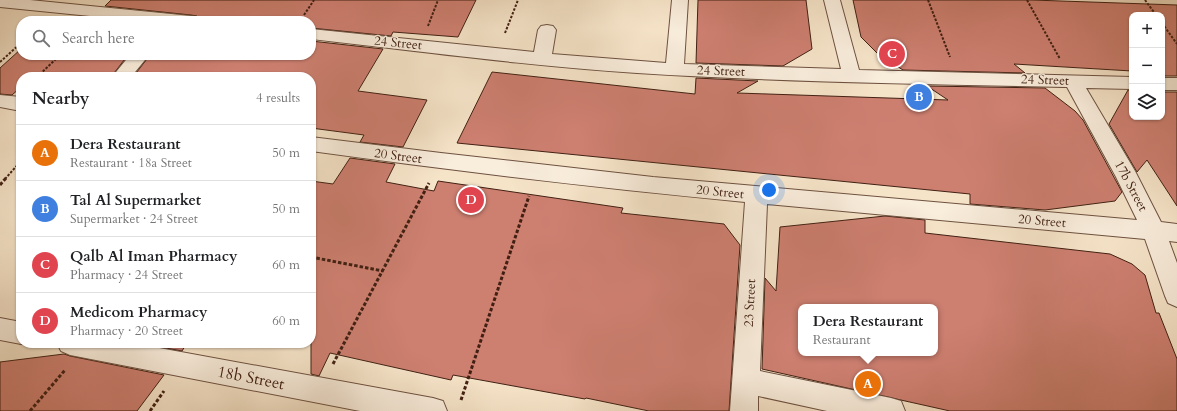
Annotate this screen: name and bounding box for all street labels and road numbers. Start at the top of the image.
street label: 24 Street [373,32,423,54]
street label: 24 Street [697,61,745,81]
street label: 24 Street [1021,70,1069,90]
street label: 20 Street [373,144,423,168]
street label: 17b Street [1110,157,1152,215]
street label: 20 Street [695,181,745,203]
street label: 20 Street [1017,210,1067,232]
street label: 23 Street [740,279,760,327]
street label: 18b Street [216,361,286,395]

